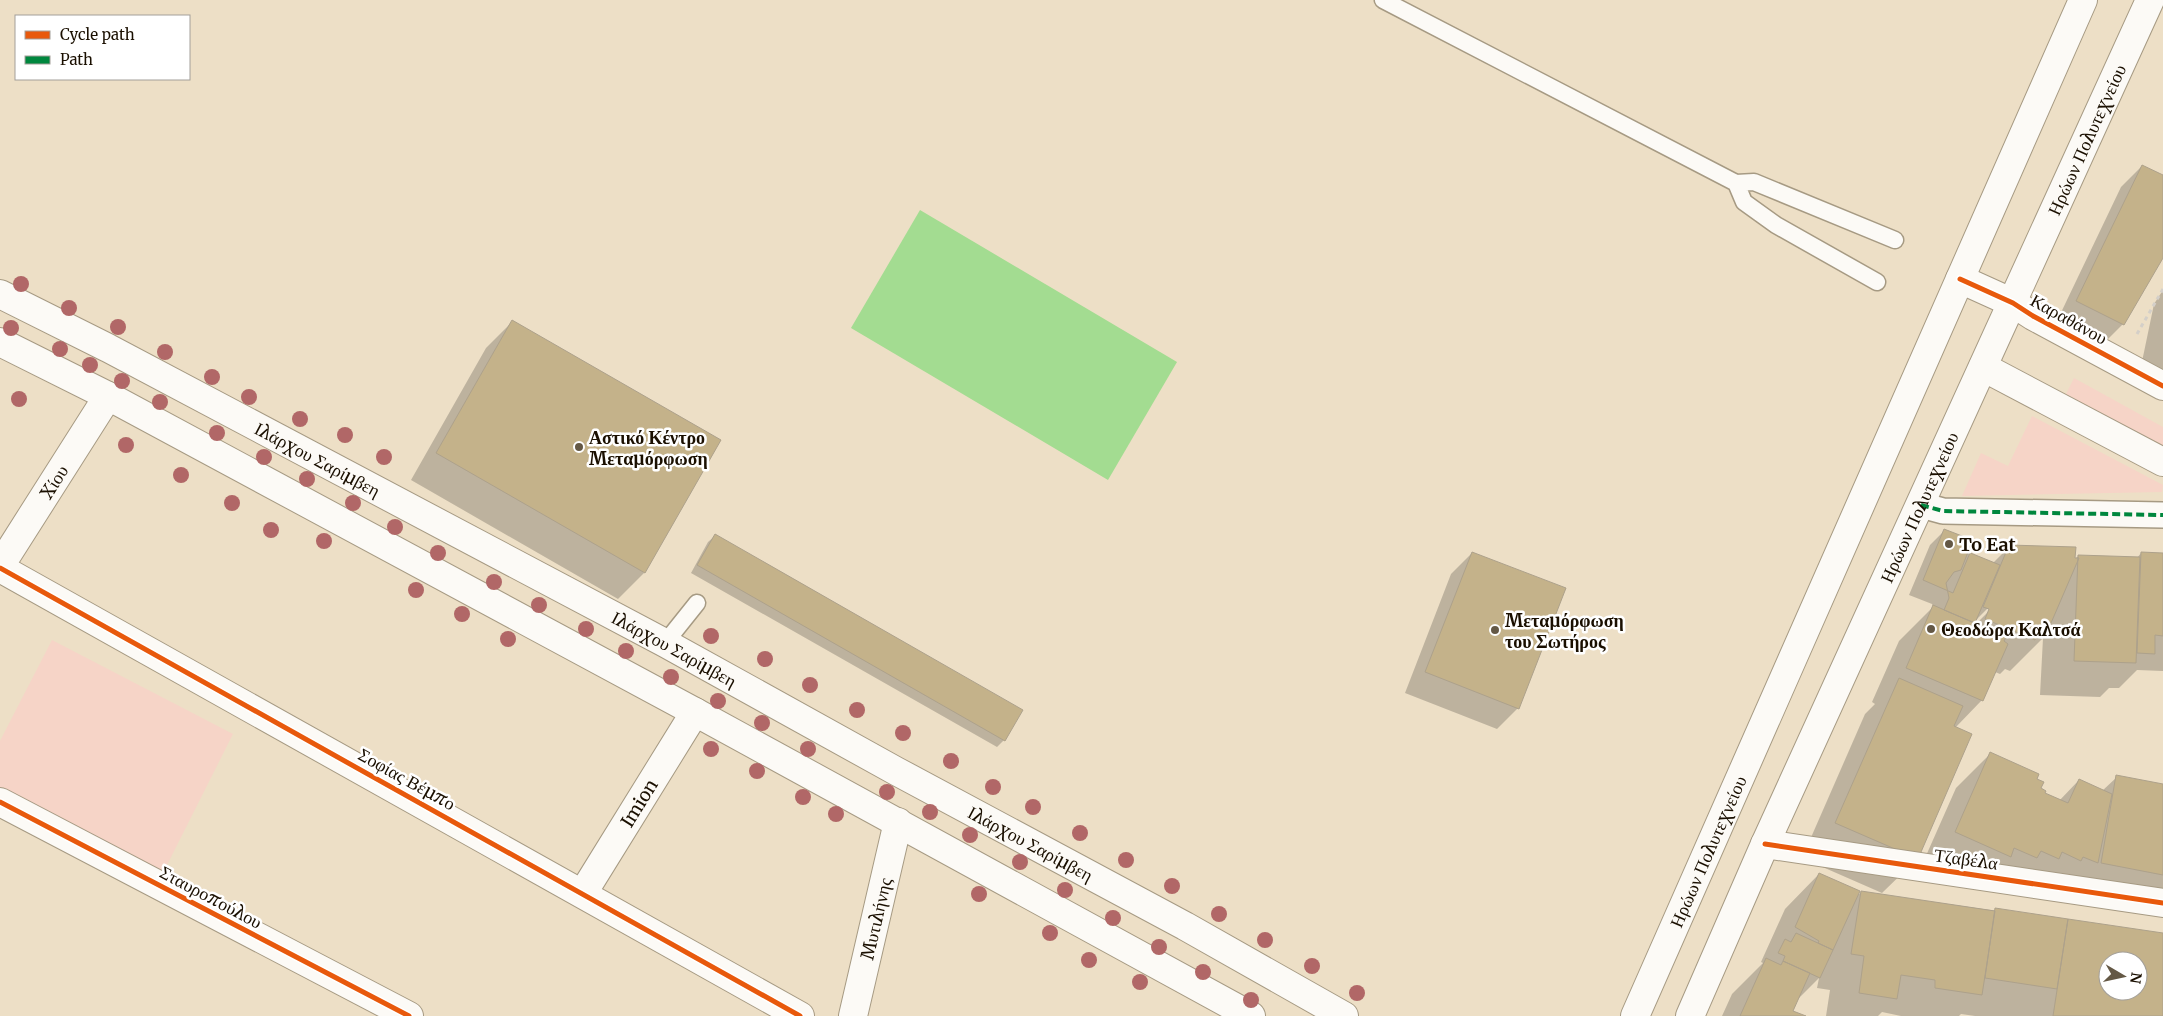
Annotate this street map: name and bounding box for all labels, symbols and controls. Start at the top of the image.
legend [15,15,190,80]
text: Cycle path [60,25,135,44]
text: Path [60,50,93,69]
street label: Ηρώων Πολυτεχνείου [2042,60,2131,219]
street label: Καραθάνου [2027,289,2112,350]
street label: Ιλάρχου Σαρίμβεη [251,416,384,502]
place label: Αστικό Κέντρο Μεταμόρφωση [589,426,708,470]
street label: Ηρώων Πολυτεχνείου [1874,428,1963,586]
marker: Αστικό Κέντρο Μεταμόρφωση [573,441,585,453]
street label: Χίου [34,460,73,503]
place label: To Eat [1959,533,2016,556]
marker: To Eat [1943,538,1955,550]
street label: Ιλάρχου Σαρίμβεη [608,605,741,692]
place label: Μεταμόρφωση του Σωτήρος [1505,609,1624,653]
place label: Θεοδώρα Καλτσά [1941,618,2081,641]
marker: Θεοδώρα Καλτσά [1925,623,1937,635]
marker: Μεταμόρφωση του Σωτήρος [1489,624,1501,636]
street label: Σοφίας Βέμπο [354,743,460,815]
street label: Ηρώων Πολυτεχνείου [1664,772,1751,931]
street label: Imion [615,774,662,831]
street label: Ιλάρχου Σαρίμβεη [964,800,1097,886]
street label: Τζαβέλα [1933,843,2000,875]
street label: Σταυροπούλου [156,860,266,934]
street label: Μυτιλήνης [855,875,896,962]
north arrow [2098,951,2148,1001]
text: N [2126,971,2146,985]

